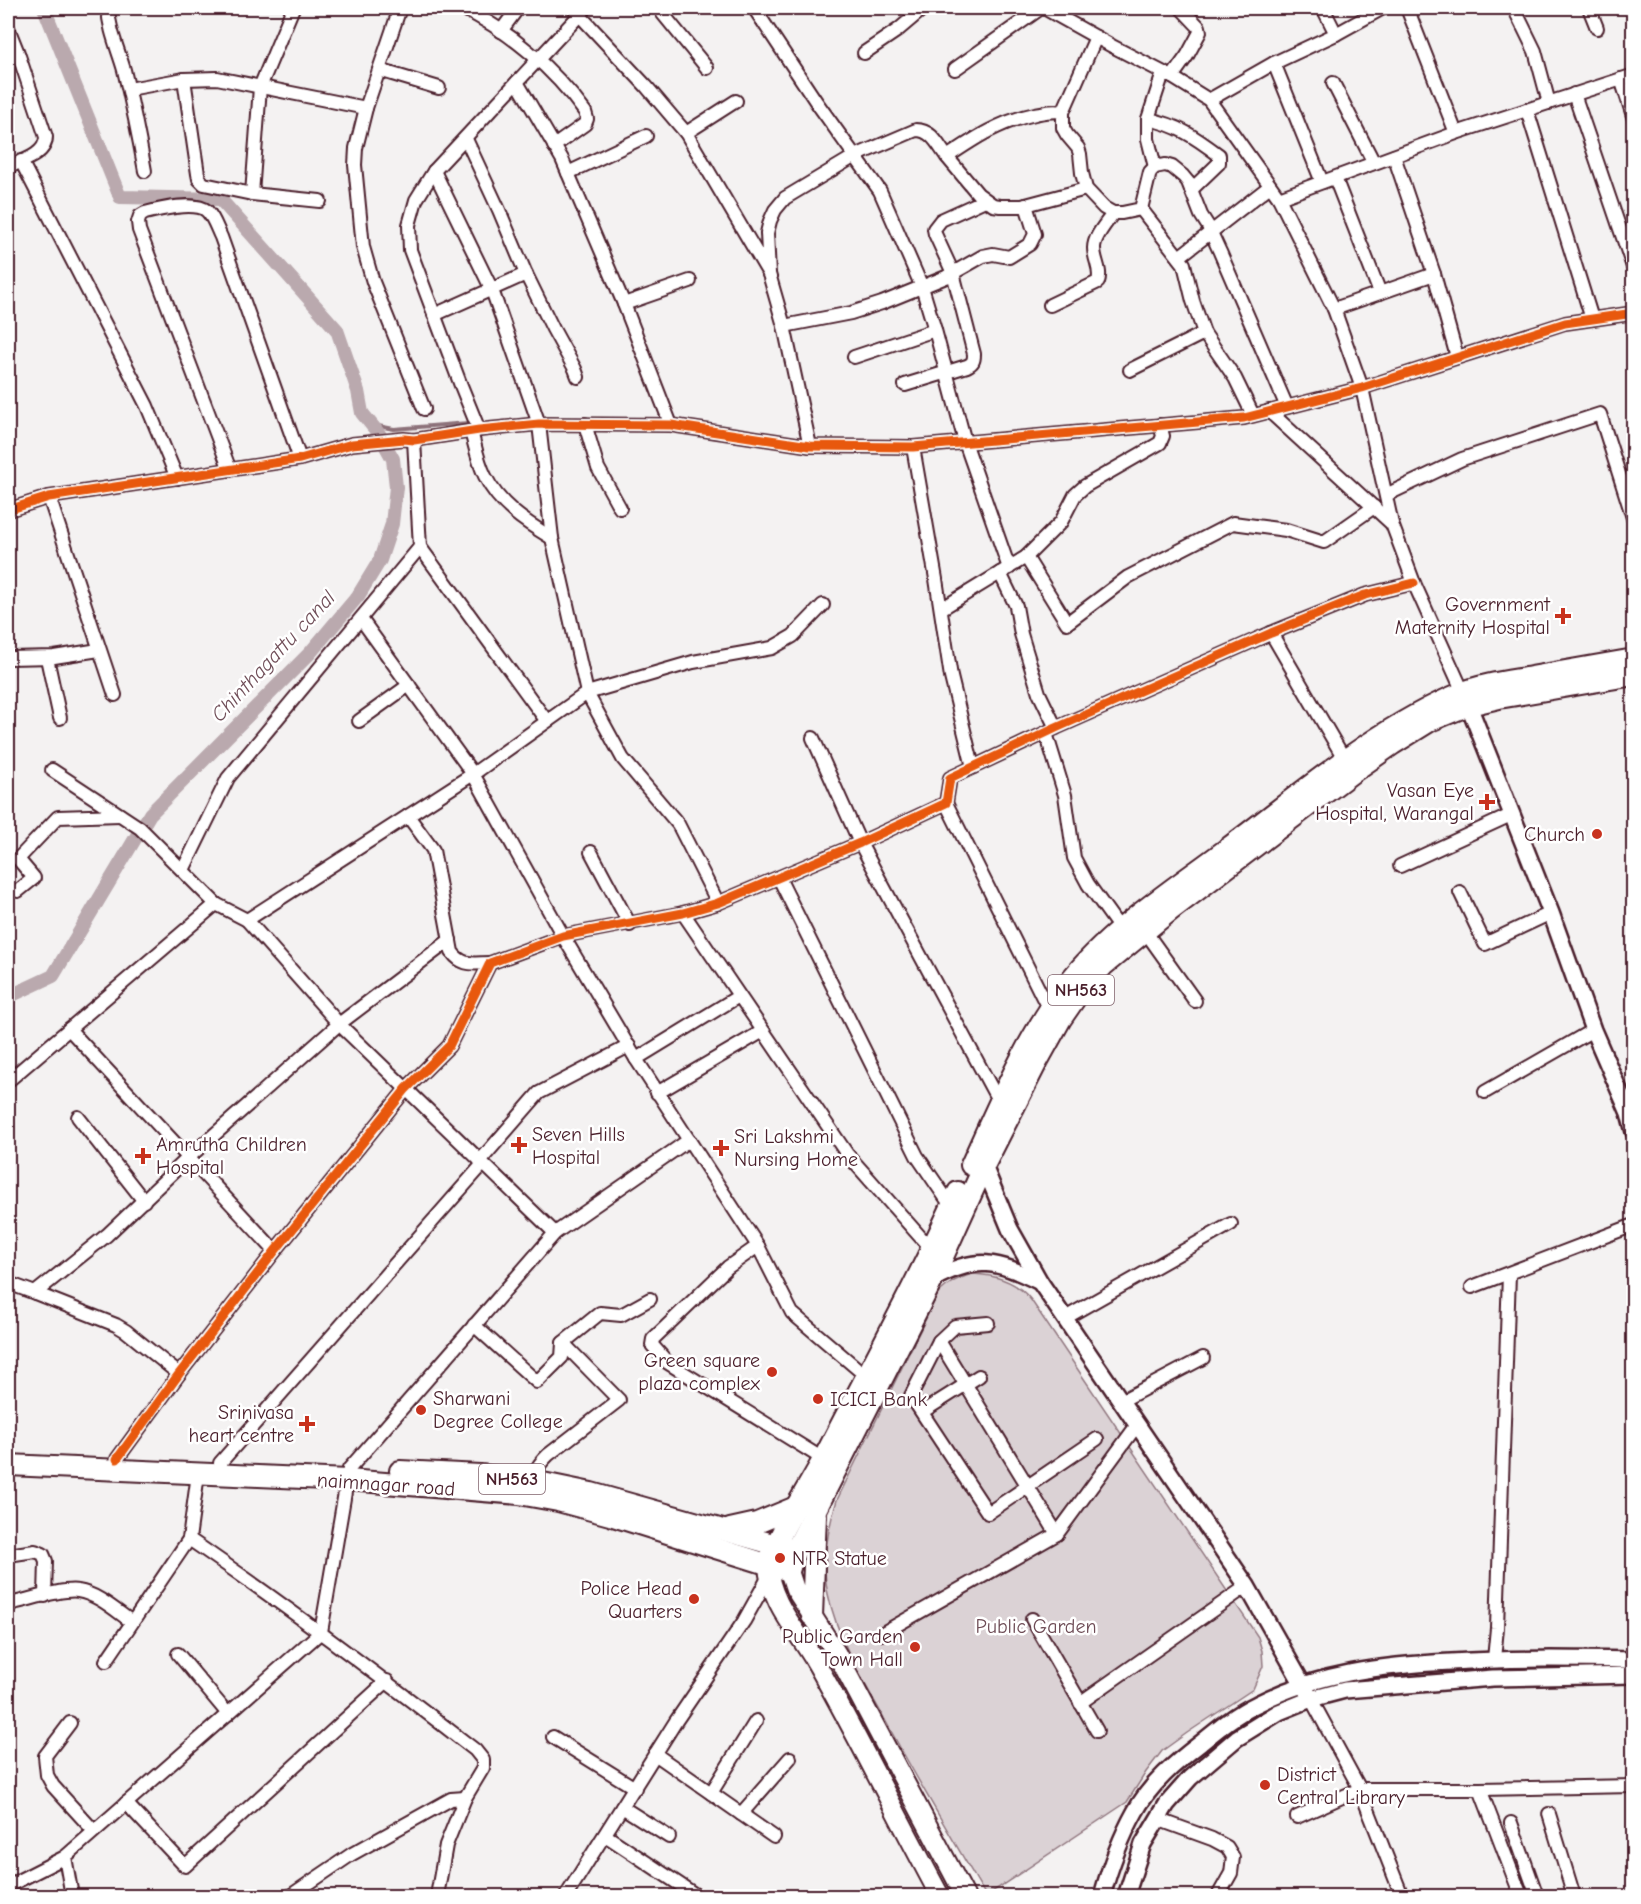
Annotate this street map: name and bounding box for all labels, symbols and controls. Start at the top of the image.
water label: Chinthagattu canal [206,585,340,726]
place label: Government Maternity Hospital [1395,593,1551,639]
marker: Government Maternity Hospital [1554,607,1572,625]
place label: Vasan Eye Hospital, Warangal [1315,779,1474,825]
marker: Vasan Eye Hospital, Warangal [1478,793,1496,811]
place label: Church [1524,823,1585,846]
marker: Church [1590,827,1604,841]
road number: NH563 [1048,975,1114,1005]
place label: Seven Hills Hospital [532,1123,625,1169]
place label: Sri Lakshmi Nursing Home [734,1125,858,1171]
place label: Amrutha Children Hospital [156,1133,307,1179]
marker: Seven Hills Hospital [510,1136,528,1154]
marker: Sri Lakshmi Nursing Home [712,1139,730,1157]
marker: Amrutha Children Hospital [134,1147,152,1165]
place label: Green square plaza complex [638,1349,761,1395]
marker: Green square plaza complex [765,1365,779,1379]
place label: Sharwani Degree College [433,1387,563,1433]
place label: ICICI Bank [830,1388,927,1411]
marker: ICICI Bank [811,1392,825,1406]
place label: Srinivasa heart centre [189,1401,294,1447]
marker: Sharwani Degree College [414,1403,428,1417]
marker: Srinivasa heart centre [298,1415,316,1433]
road number: NH563 [479,1464,545,1494]
street label: naimnagar road [316,1468,456,1501]
place label: NTR Statue [792,1547,887,1570]
marker: NTR Statue [773,1551,787,1565]
place label: Police Head Quarters [580,1577,682,1623]
marker: Police Head Quarters [687,1592,701,1606]
park label: Public Garden [975,1615,1097,1638]
place label: Public Garden Town Hall [782,1625,903,1671]
marker: Public Garden Town Hall [908,1640,922,1654]
place label: District Central Library [1277,1763,1405,1809]
marker: District Central Library [1258,1778,1272,1792]

